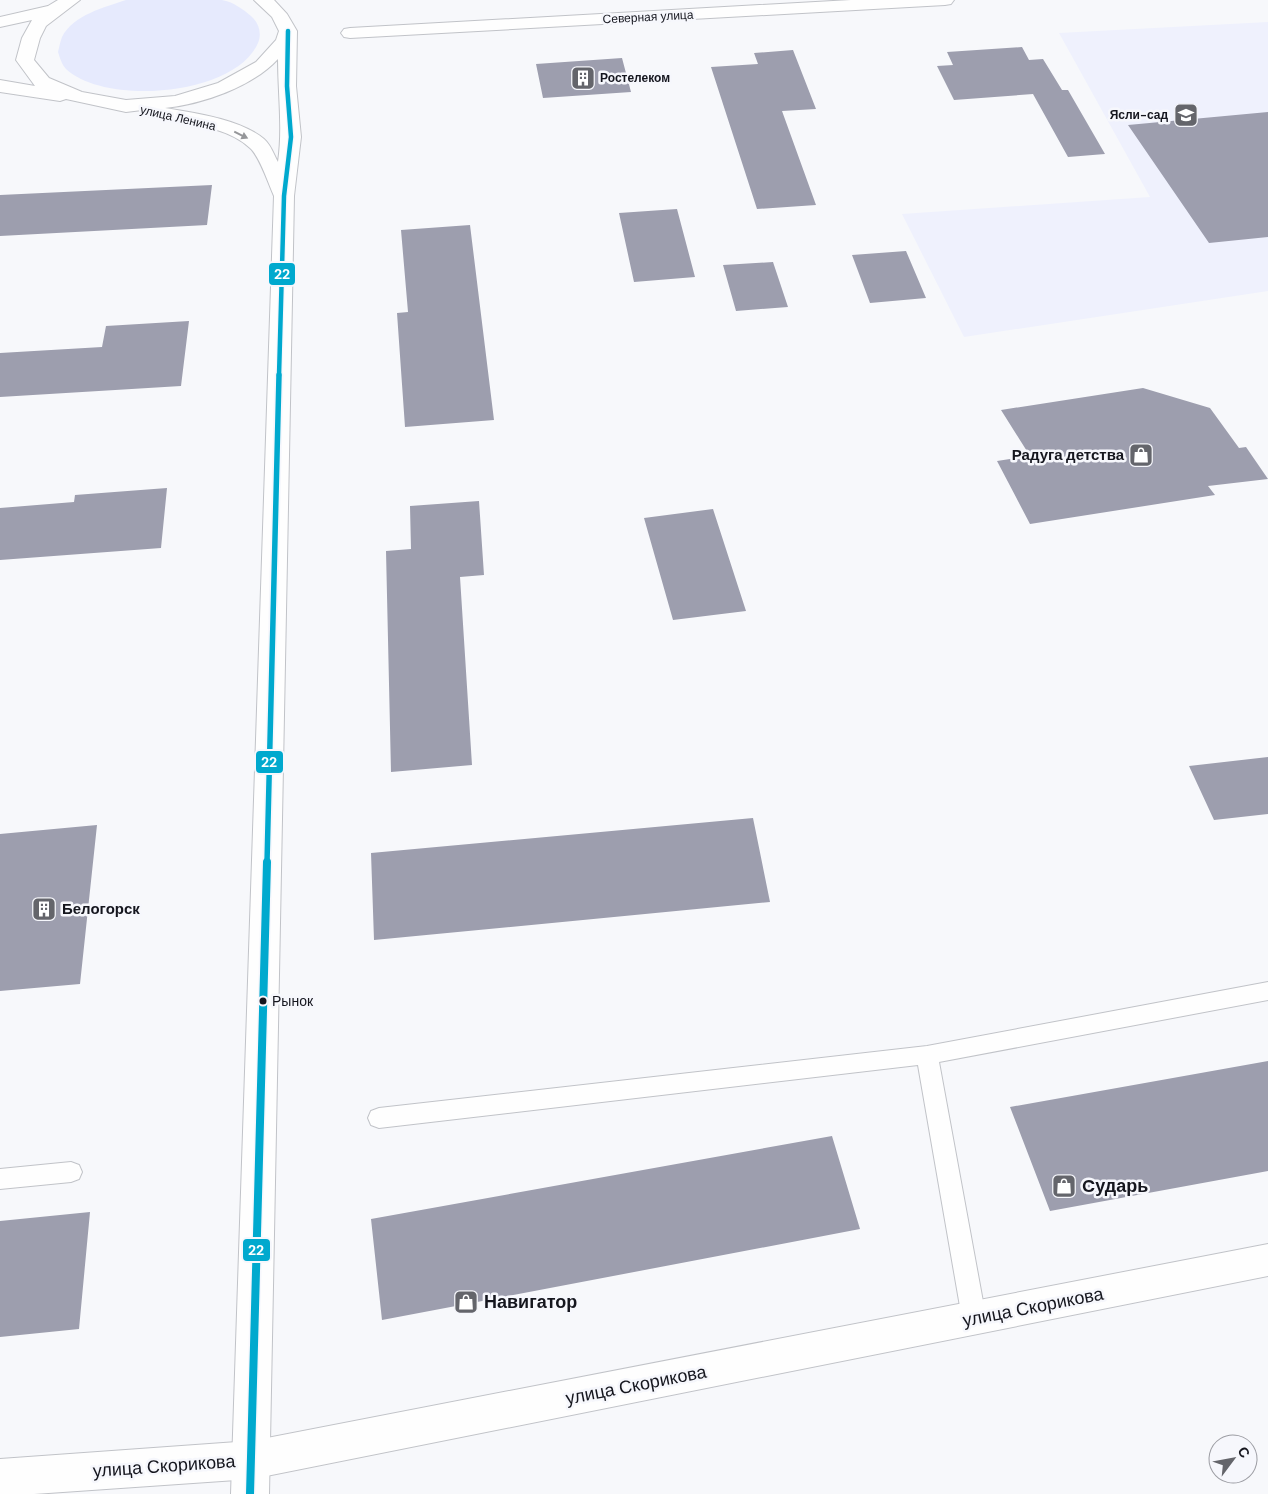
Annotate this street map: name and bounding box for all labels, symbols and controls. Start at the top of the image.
street label: Северная улица [602,7,694,27]
building icon: Ростелеком [570,65,596,91]
place label: Ростелеком [600,70,670,86]
street label: улица Ленина [139,102,218,135]
school or university icon: Ясли-сад [1173,102,1199,128]
place label: Ясли-сад [1110,107,1168,123]
one-way arrow [234,131,248,139]
line badge: 22 [268,262,296,286]
text: 22 [274,265,290,283]
shop icon: Радуга детства [1128,442,1154,468]
place label: Радуга детства [1012,445,1125,465]
line badge: 22 [255,750,284,774]
text: 22 [261,753,277,771]
building icon: Белогорск [31,896,57,922]
place label: Белогорск [62,899,140,919]
place label: Рынок [272,992,314,1010]
marker: Рынок [258,996,268,1006]
shop icon: Cударь [1051,1173,1077,1199]
place label: Cударь [1082,1174,1148,1198]
line badge: 22 [242,1238,271,1262]
text: 22 [248,1241,264,1259]
street label: улица Скорикова [961,1281,1106,1332]
shop icon: Навигатор [453,1289,479,1315]
place label: Навигатор [484,1290,577,1314]
street label: улица Скорикова [564,1359,709,1410]
north arrow [1208,1434,1258,1484]
text: С [1234,1443,1254,1461]
street label: улица Скорикова [92,1449,237,1483]

